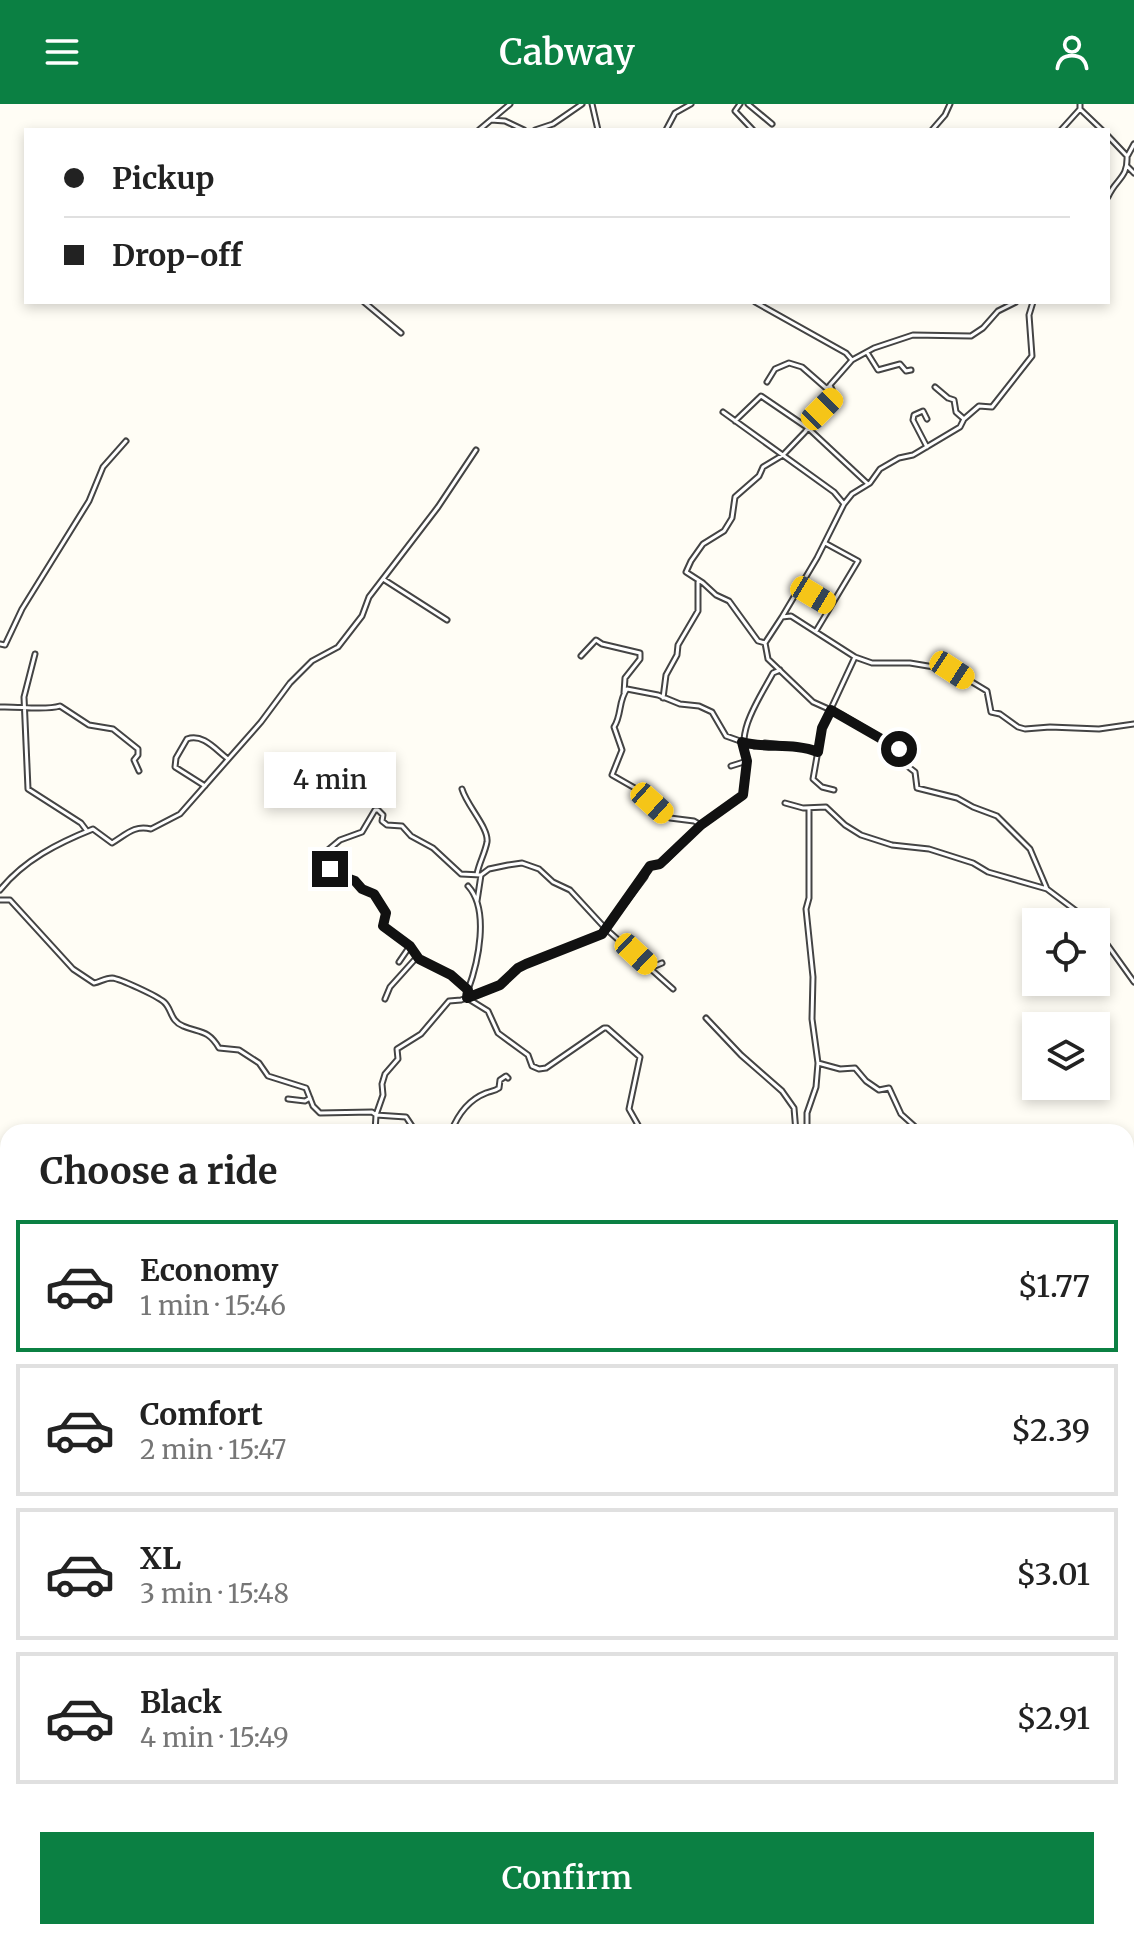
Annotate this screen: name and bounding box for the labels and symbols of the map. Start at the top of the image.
car [797,384,847,434]
car [786,572,840,618]
car [925,647,979,693]
route start [881,731,917,767]
callout: 4 min [264,753,396,809]
car [626,778,678,828]
route end [312,851,348,887]
car [610,929,662,979]

